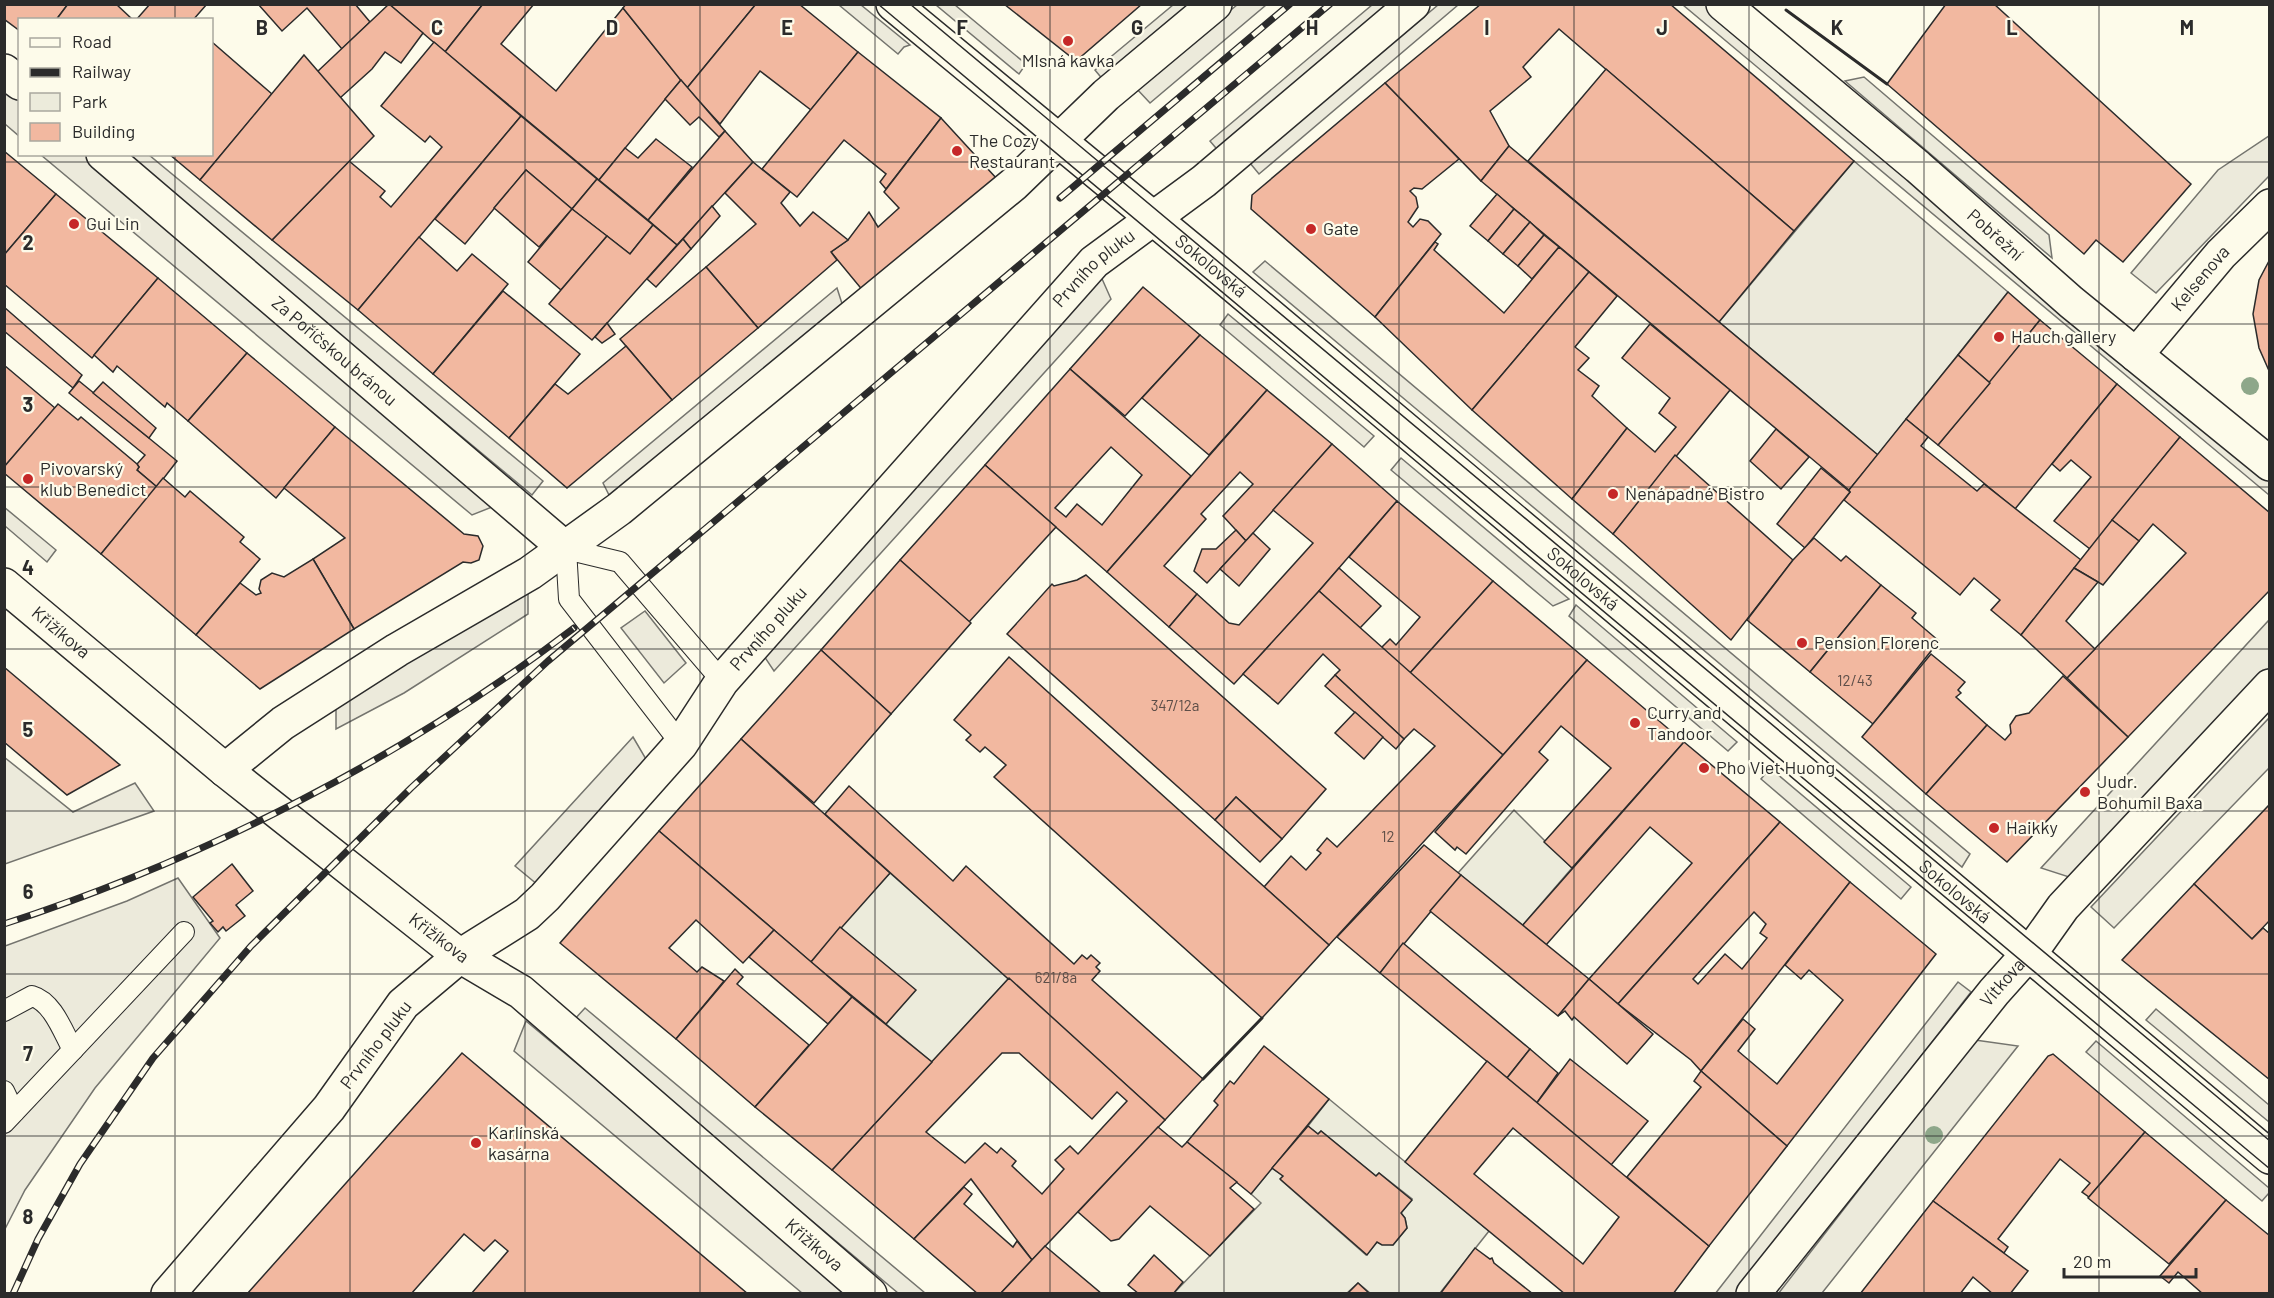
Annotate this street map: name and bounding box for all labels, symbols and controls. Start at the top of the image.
text: B [256,15,268,39]
text: C [431,15,443,39]
text: D [606,15,618,39]
text: E [781,15,793,39]
text: F [956,15,968,39]
text: G [1131,15,1143,39]
text: H [1306,15,1318,39]
text: I [1484,15,1490,39]
text: J [1656,15,1668,39]
text: K [1831,15,1844,39]
text: L [2006,15,2018,39]
text: M [2180,15,2194,39]
legend [18,18,213,156]
text: Road [72,30,112,52]
marker: Mlsná kavka [1061,34,1075,48]
place label: Mlsná kavka [1022,49,1114,71]
text: Railway [72,60,131,82]
text: Park [72,90,107,112]
text: Building [72,120,135,142]
place label: The Cozy Restaurant [969,129,1055,172]
marker: The Cozy Restaurant [950,144,964,158]
street label: Pobřežní [1963,204,2029,265]
place label: Gui Lin [86,212,139,234]
marker: Gui Lin [67,217,81,231]
place label: Gate [1323,217,1359,239]
marker: Gate [1304,222,1318,236]
street label: Prvního pluku [1047,224,1139,311]
street label: Sokolovská [1171,229,1252,302]
text: 2 [22,230,34,254]
street label: Kelsenova [2166,240,2233,315]
street label: Za Poříčskou bránou [268,291,402,410]
place label: Hauch gallery [2011,325,2116,347]
marker: Hauch gallery [1992,330,2006,344]
text: 3 [23,392,33,416]
place label: Pivovarský klub Benedict [40,457,147,500]
marker: Pivovarský klub Benedict [21,472,35,486]
place label: Nenápadné Bistro [1625,482,1765,504]
marker: Nenápadné Bistro [1606,487,1620,501]
street label: Sokolovská [1543,542,1624,615]
text: 4 [22,555,34,579]
street label: Prvního pluku [725,581,811,675]
street label: Křižíkova [28,601,95,663]
place label: Pension Florenc [1814,631,1939,653]
marker: Pension Florenc [1795,636,1809,650]
house number: 12/43 [1837,671,1873,689]
house number: 347/12a [1151,696,1199,714]
place label: Curry and Tandoor [1647,701,1722,744]
marker: Curry and Tandoor [1628,716,1642,730]
text: 5 [23,717,34,741]
place label: Pho Viet Huong [1716,756,1835,778]
marker: Pho Viet Huong [1697,761,1711,775]
place label: Judr. Bohumil Baxa [2097,770,2203,813]
marker: Judr. Bohumil Baxa [2078,785,2092,799]
place label: Haikky [2006,816,2058,838]
marker: Haikky [1987,821,2001,835]
house number: 12 [1381,827,1395,845]
street label: Sokolovská [1915,855,1996,927]
text: 6 [23,879,34,903]
street label: Křižíkova [405,907,474,967]
street label: Vítkova [1975,953,2029,1011]
house number: 621/8a [1035,968,1077,986]
street label: Prvního pluku [335,996,416,1093]
text: 7 [23,1041,33,1065]
place label: Karlínská kasárna [488,1121,559,1164]
marker: Karlínská kasárna [469,1136,483,1150]
text: 8 [23,1204,34,1228]
street label: Křižíkova [781,1213,848,1275]
scale bar [2064,1241,2196,1279]
text: 20 m [2073,1250,2111,1272]

